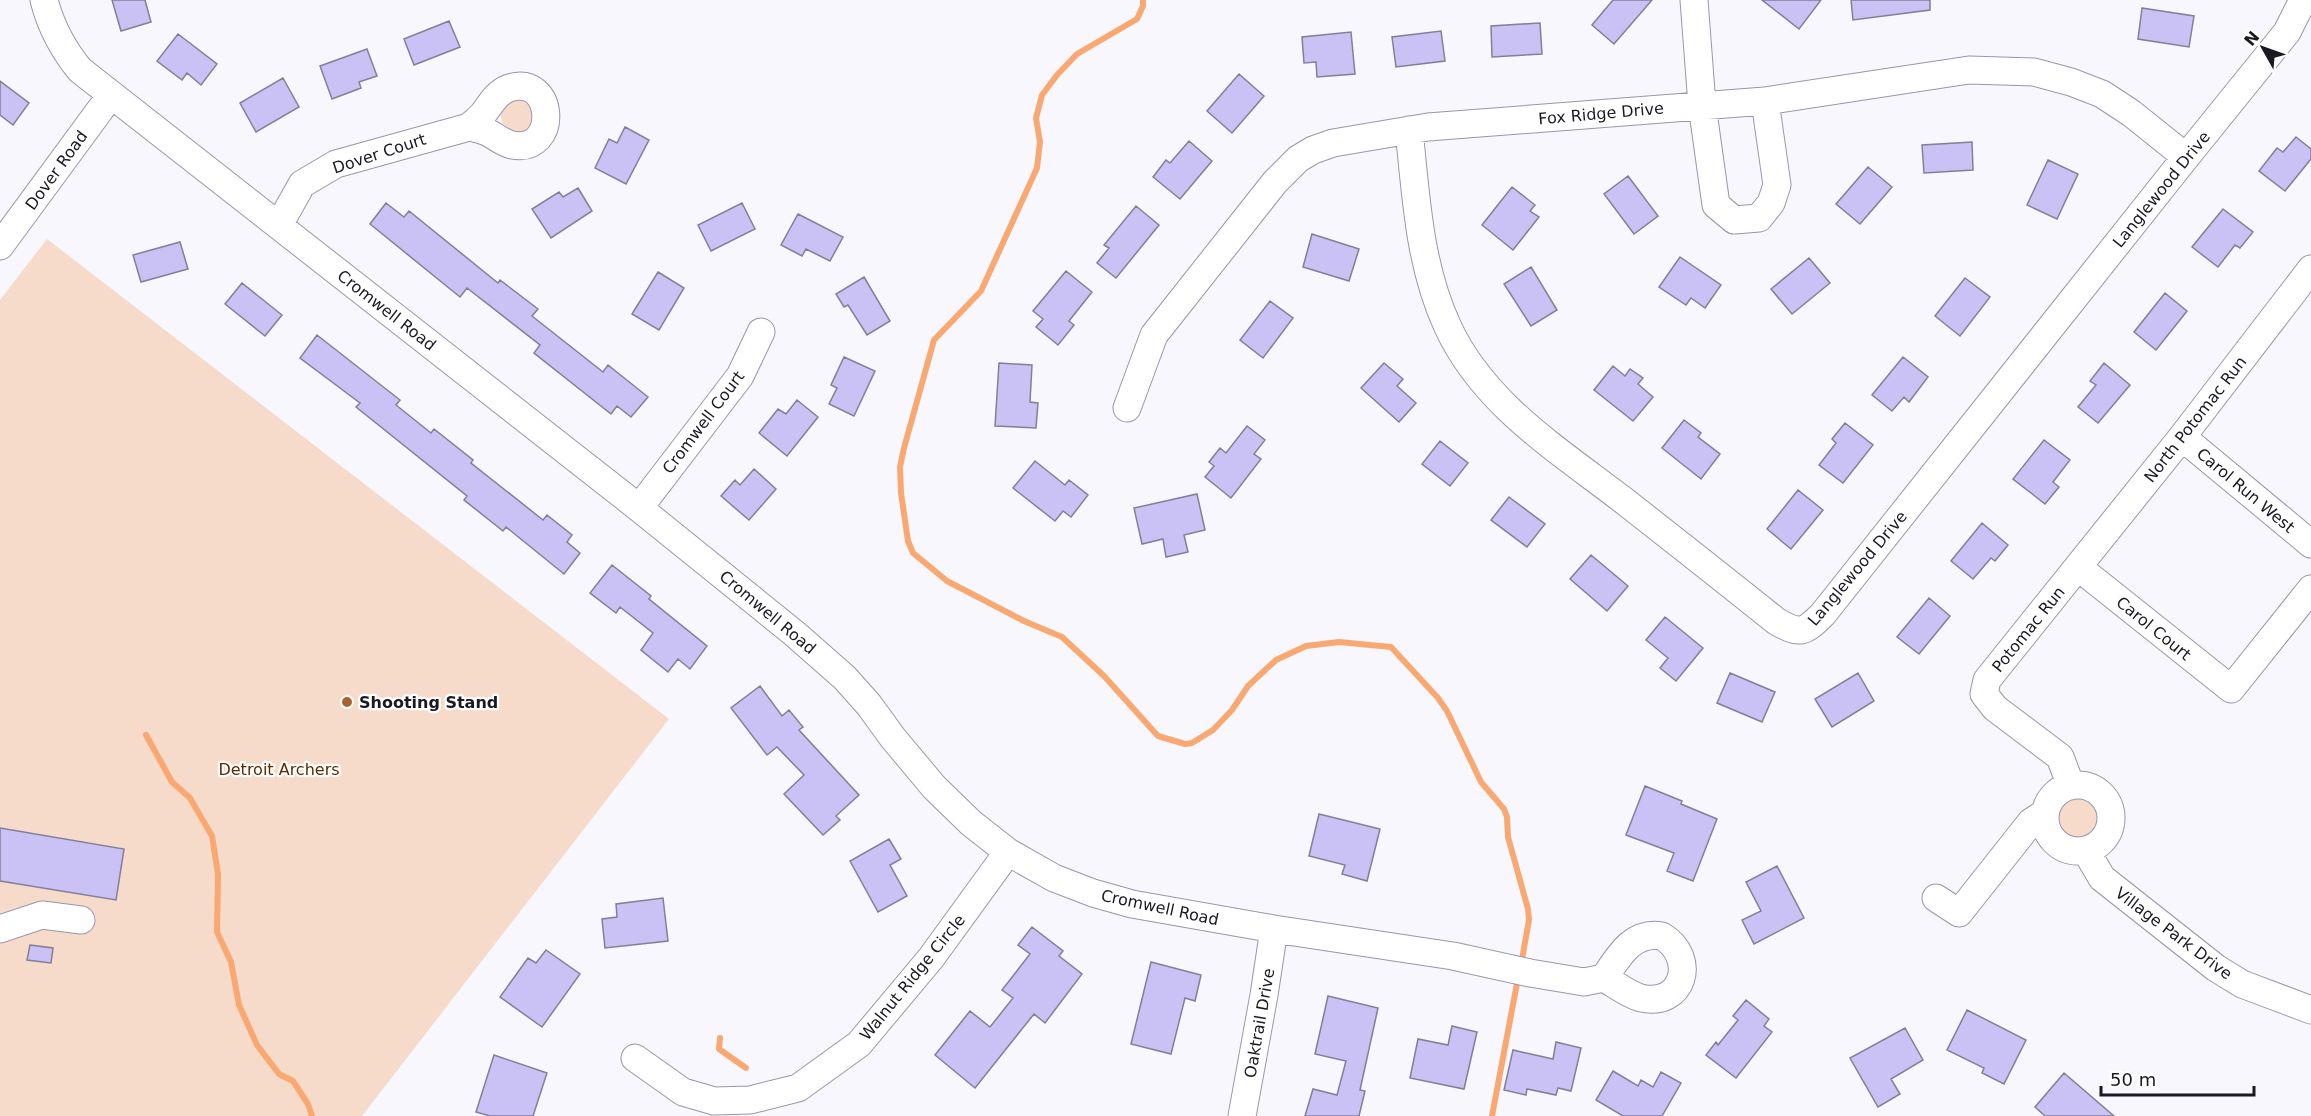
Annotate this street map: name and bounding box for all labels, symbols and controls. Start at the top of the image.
north arrow [2233,18,2293,78]
text: N [2240,27,2263,50]
street label: Fox Ridge Drive [1537,99,1665,128]
street label: Dover Road [21,127,91,214]
street label: Langlewood Drive [2109,127,2214,251]
street label: Dover Court [330,129,428,178]
street label: Cromwell Road [334,266,440,355]
street label: North Potomac Run [2140,352,2251,486]
street label: Cromwell Court [659,367,748,477]
street label: Carol Run West [2193,444,2298,537]
street label: Langlewood Drive [1804,507,1911,630]
street label: Cromwell Road [716,567,820,658]
street label: Potomac Run [1988,583,2069,676]
street label: Carol Court [2113,593,2195,664]
place label: Shooting Stand [359,693,498,712]
marker: Shooting Stand [340,695,354,709]
park label: Detroit Archers [218,760,340,779]
street label: Village Park Drive [2112,883,2236,983]
street label: Cromwell Road [1099,886,1220,929]
street label: Walnut Ridge Circle [856,911,969,1044]
street label: Oaktrail Drive [1241,967,1278,1079]
scale bar [2101,1059,2254,1097]
text: 50 m [2110,1069,2156,1090]

